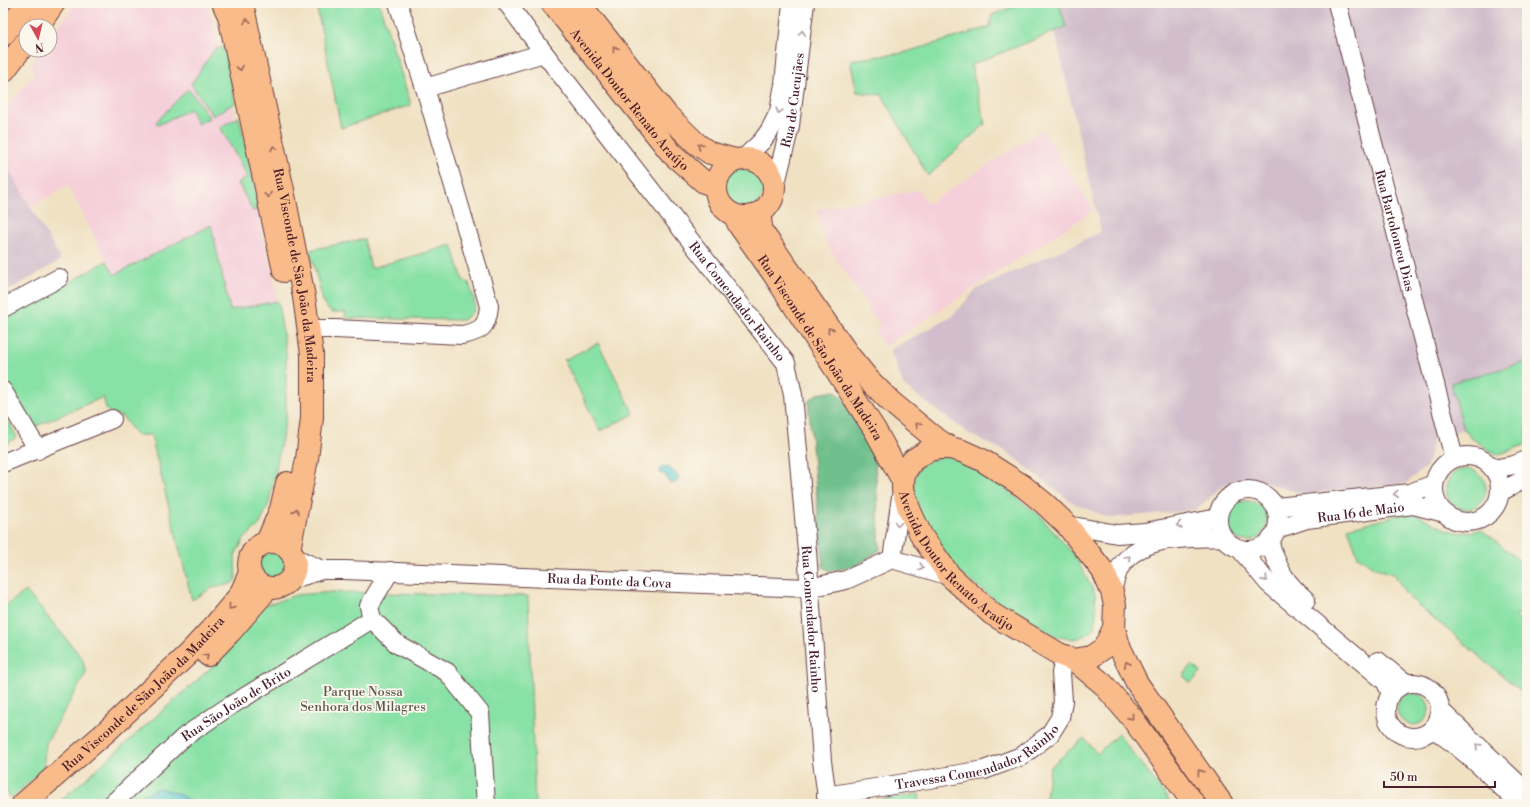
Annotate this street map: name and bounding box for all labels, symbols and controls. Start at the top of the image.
north arrow [18,18,58,58]
one-way arrow [243,18,251,24]
street label: Avenida Doutor Renato Araújo [566,25,692,174]
one-way arrow [797,30,806,36]
text: N [34,39,45,54]
one-way arrow [612,46,619,53]
street label: Rua de Cucujães [778,52,808,149]
one-way arrow [235,65,244,71]
one-way arrow [775,108,783,114]
one-way arrow [698,144,705,151]
one-way arrow [271,145,279,152]
street label: Rua Visconde de São João da Madeira [269,167,319,383]
street label: Rua Bartolomeu Dias [1371,168,1418,294]
one-way arrow [263,192,271,198]
street label: Rua Comendador Rainho [685,239,789,365]
street label: Rua Visconde de São João da Madeira [754,252,886,443]
one-way arrow [827,327,835,334]
one-way arrow [916,422,923,429]
street label: Avenida Doutor Renato Araújo [895,488,1017,634]
one-way arrow [1393,490,1400,499]
street label: Rua 16 de Maio [1317,499,1406,527]
one-way arrow [291,508,300,514]
one-way arrow [894,521,903,527]
one-way arrow [1176,521,1182,529]
street label: Rua Comendador Rainho [798,545,824,693]
one-way arrow [1123,555,1131,563]
one-way arrow [918,562,925,571]
street label: Rua da Fonte da Cova [547,571,672,592]
one-way arrow [1260,574,1268,582]
one-way arrow [228,602,235,610]
street label: Rua Visconde de São João da Madeira [59,613,228,775]
one-way arrow [202,653,209,661]
one-way arrow [1124,661,1132,669]
street label: Rua São João de Brito [179,664,294,745]
park label: Parque Nossa Senhora dos Milagres [300,684,426,715]
one-way arrow [1126,712,1133,720]
street label: Travessa Comendador Rainho [894,722,1063,794]
one-way arrow [1476,744,1483,751]
scale bar [1384,763,1495,789]
one-way arrow [1197,769,1205,776]
text: 50 m [1390,770,1418,785]

